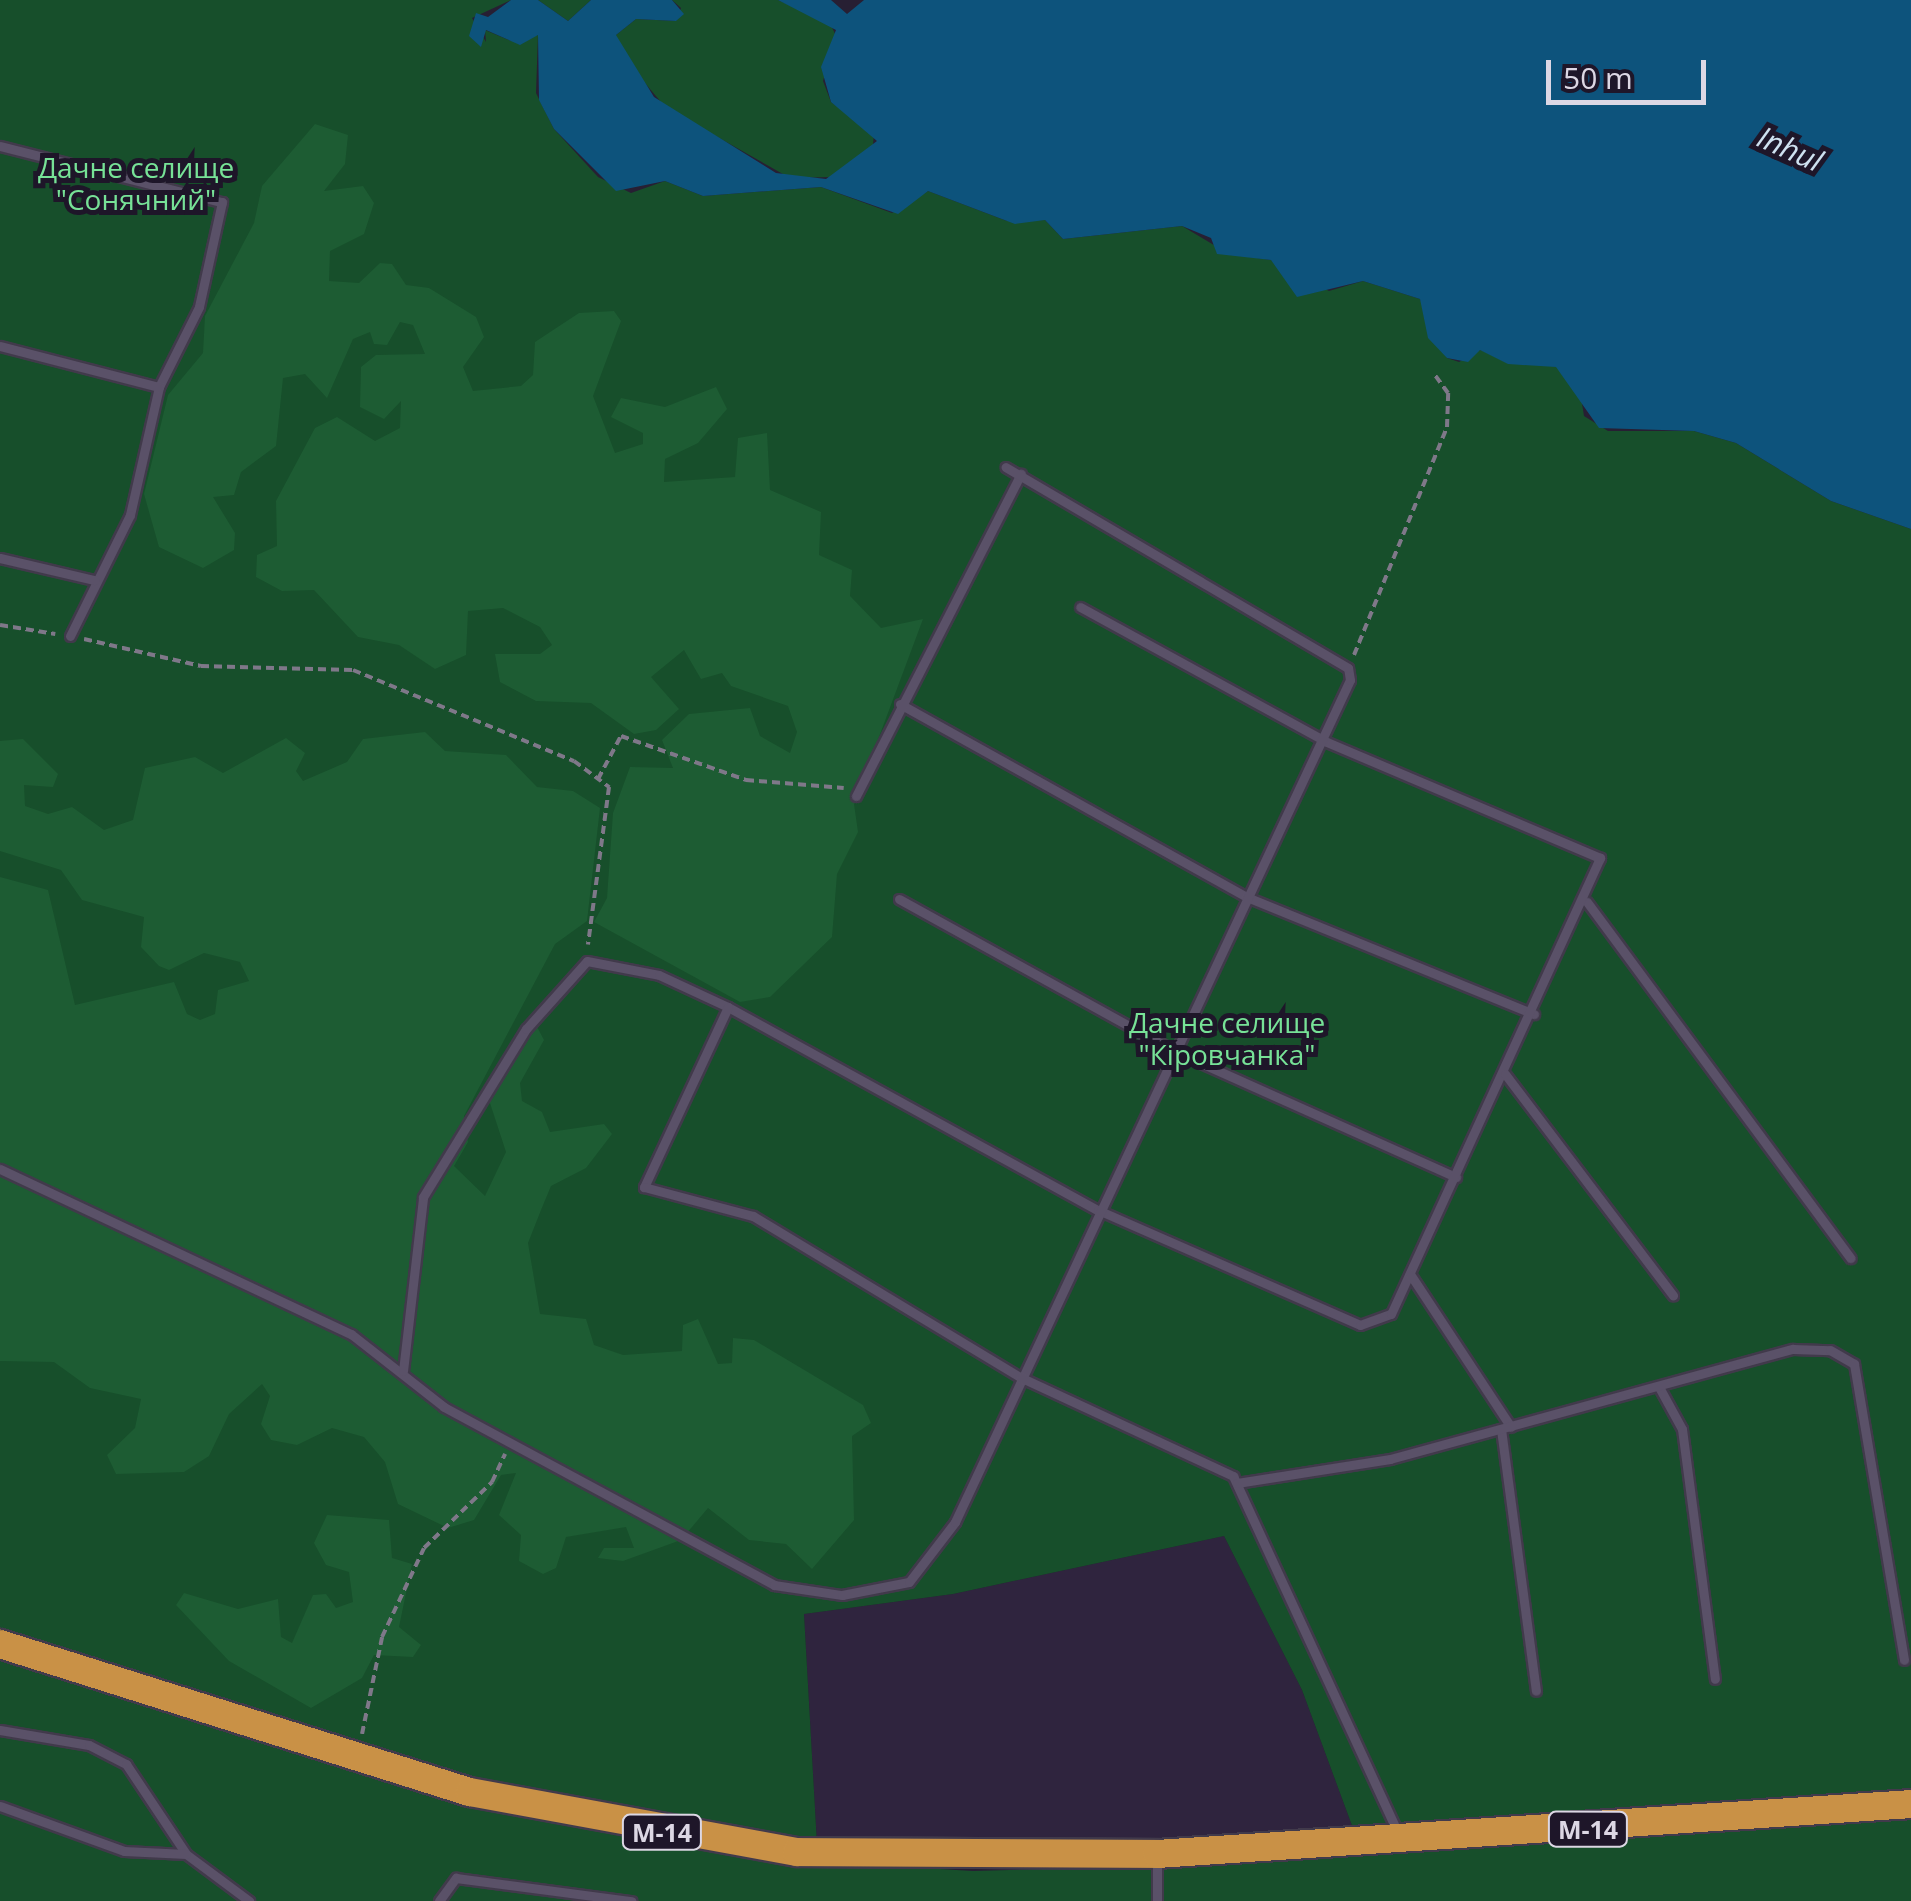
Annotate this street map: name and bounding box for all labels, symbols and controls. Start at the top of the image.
scale bar [1551,40,1711,102]
text: 50 m [1563,57,1633,98]
water label: Inhul [1752,119,1828,179]
park label: Дачне селище "Сонячний" [38,150,234,216]
park label: Дачне селище "Кіровчанка" [1129,1005,1325,1071]
road number: М-14 [1546,1809,1630,1849]
road number: М-14 [620,1812,704,1852]

